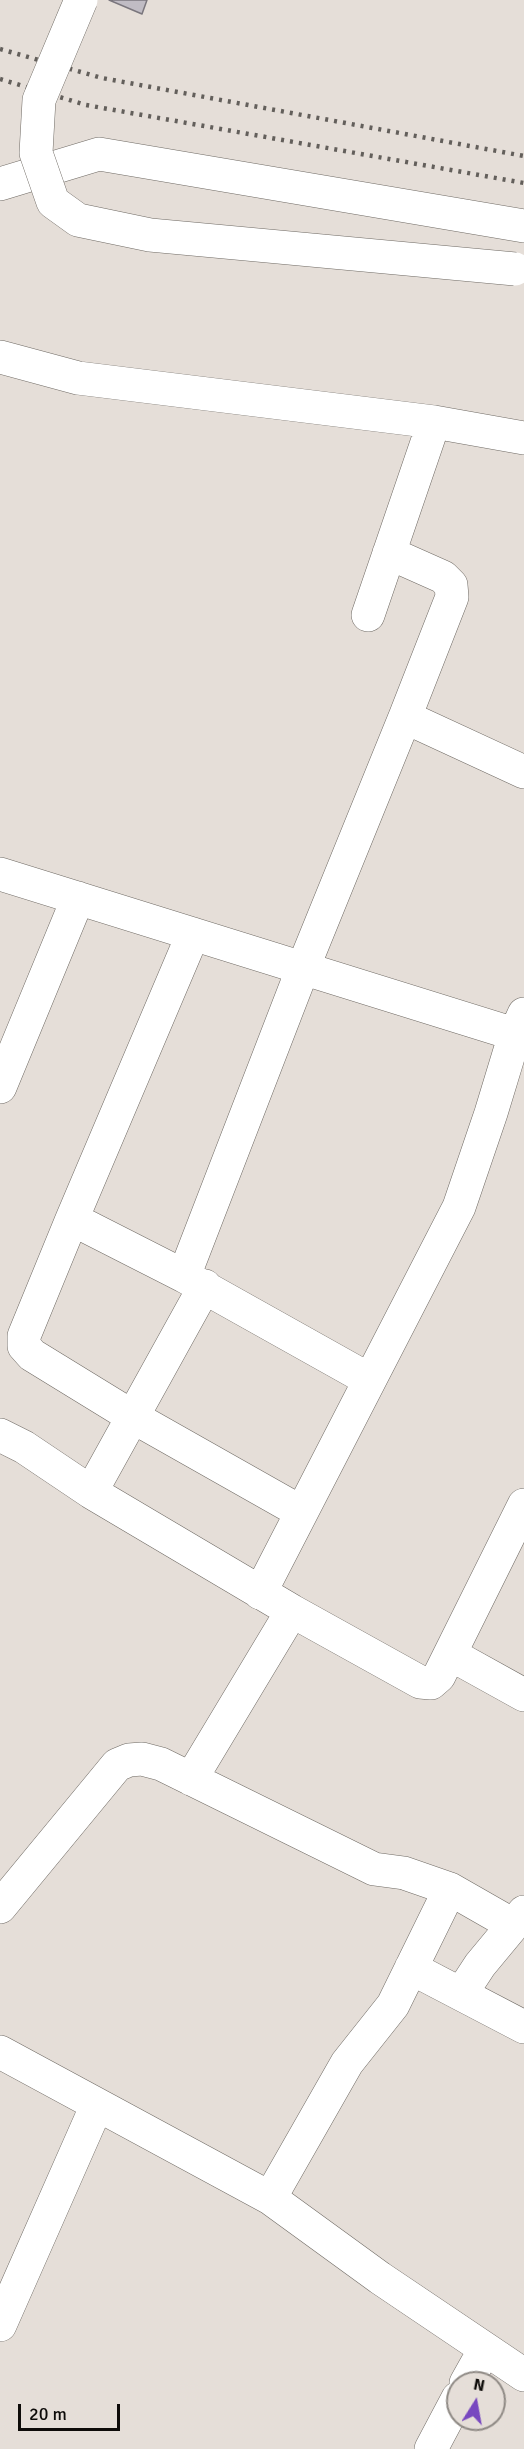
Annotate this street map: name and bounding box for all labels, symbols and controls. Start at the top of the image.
north arrow [446,2371,506,2431]
text: N [472,2374,486,2396]
scale bar [21,2392,123,2430]
text: 20 m [29,2403,67,2425]

